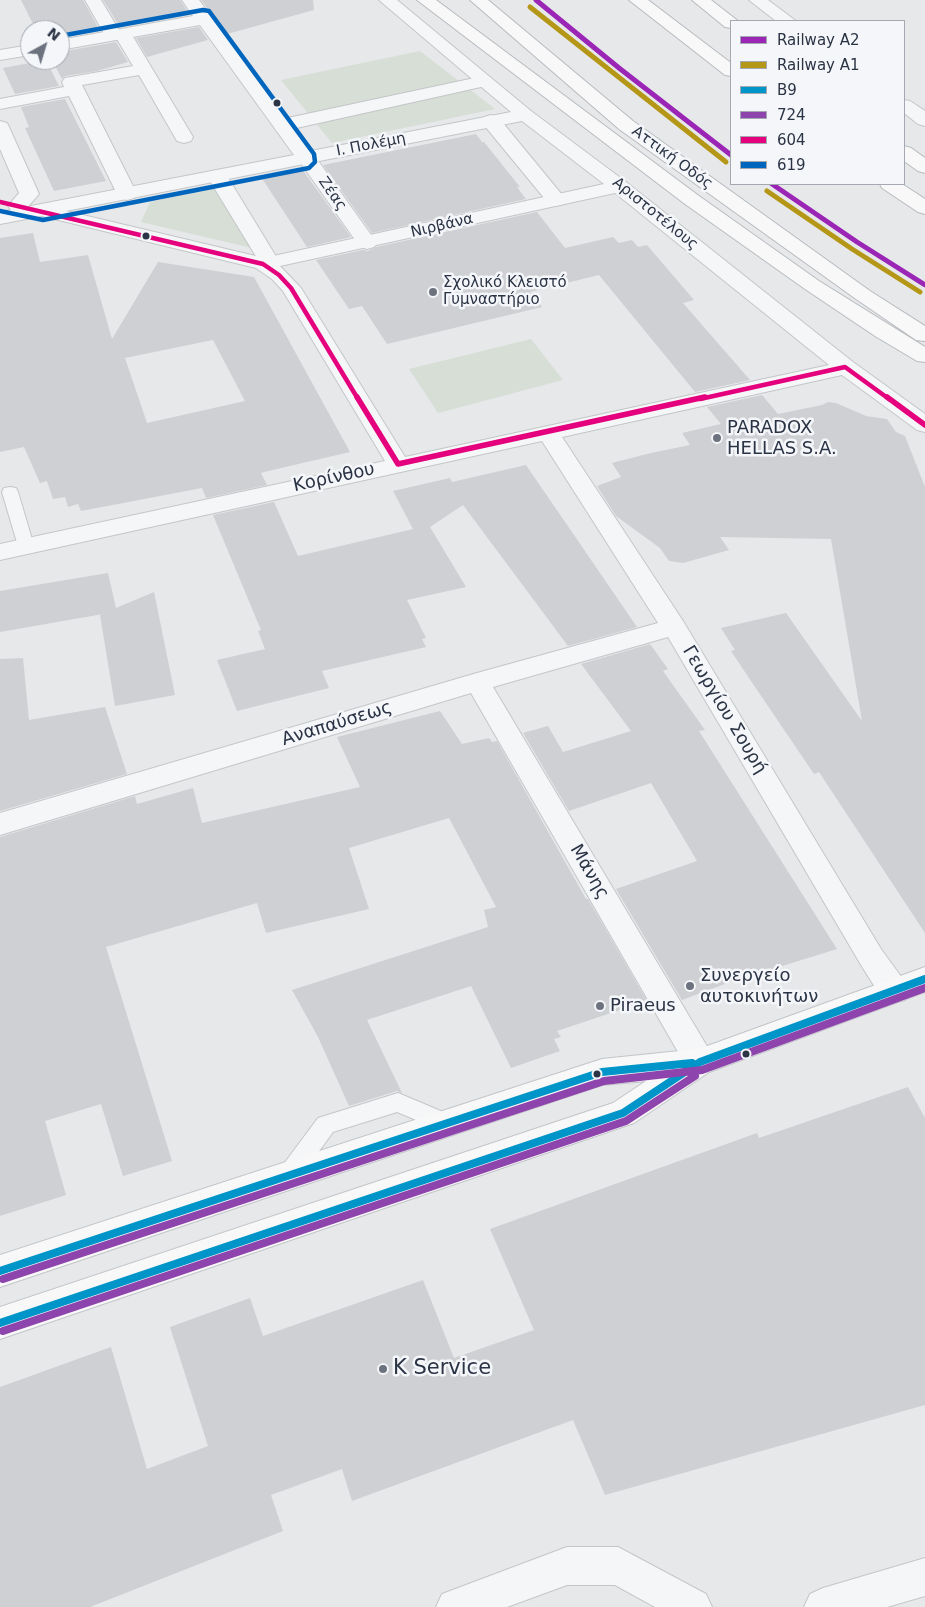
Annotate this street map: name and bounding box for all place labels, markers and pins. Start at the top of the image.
unlabelled marker [272,98,282,108]
unlabelled marker [141,231,151,241]
place label: Σχολικό Κλειστό Γυμναστήριο [443,274,567,309]
marker: Σχολικό Κλειστό Γυμναστήριο [427,286,439,298]
place label: PARADOX HELLAS S.A. [727,417,837,459]
marker: PARADOX HELLAS S.A. [711,432,723,444]
place label: Συνεργείο αυτοκινήτων [700,965,818,1008]
marker: Συνεργείο αυτοκινήτων [684,980,696,992]
place label: Piraeus [610,995,676,1017]
marker: Piraeus [594,1000,606,1012]
unlabelled marker [741,1049,751,1059]
unlabelled marker [592,1069,602,1079]
place label: K Service [393,1356,491,1382]
marker: K Service [377,1363,389,1375]

